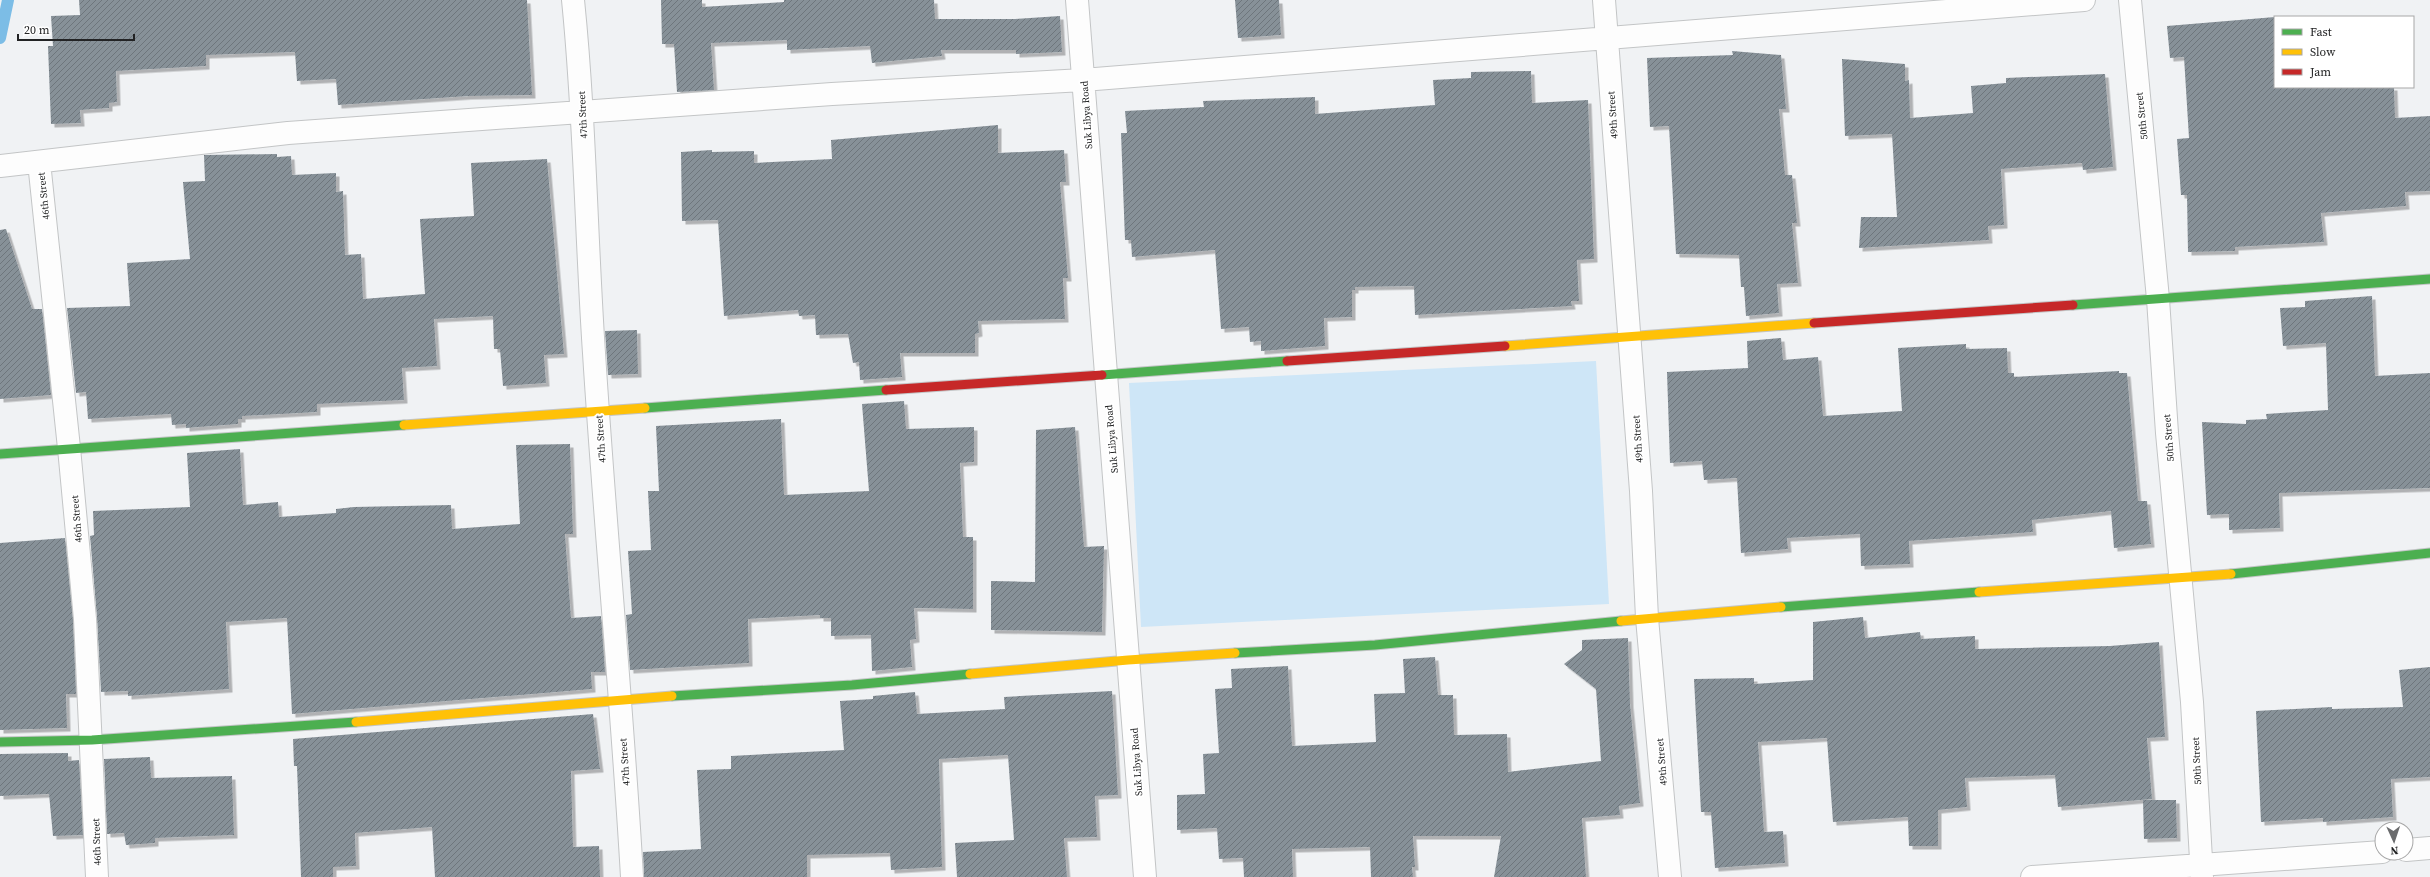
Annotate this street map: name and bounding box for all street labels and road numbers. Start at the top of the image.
street label: Suk Libya Road [1078,80,1095,149]
street label: 47th Street [575,90,590,139]
street label: 49th Street [1604,90,1621,139]
street label: 50th Street [2132,91,2150,140]
street label: 46th Street [34,171,52,220]
street label: Suk Libya Road [1102,404,1121,474]
street label: 50th Street [2160,413,2177,462]
street label: 47th Street [592,414,609,463]
street label: 49th Street [1629,414,1646,463]
street label: 46th Street [68,494,85,543]
street label: Suk Libya Road [1128,727,1145,796]
street label: 50th Street [2189,736,2204,785]
street label: 47th Street [616,737,633,786]
street label: 49th Street [1653,737,1670,786]
street label: 46th Street [89,817,104,866]

